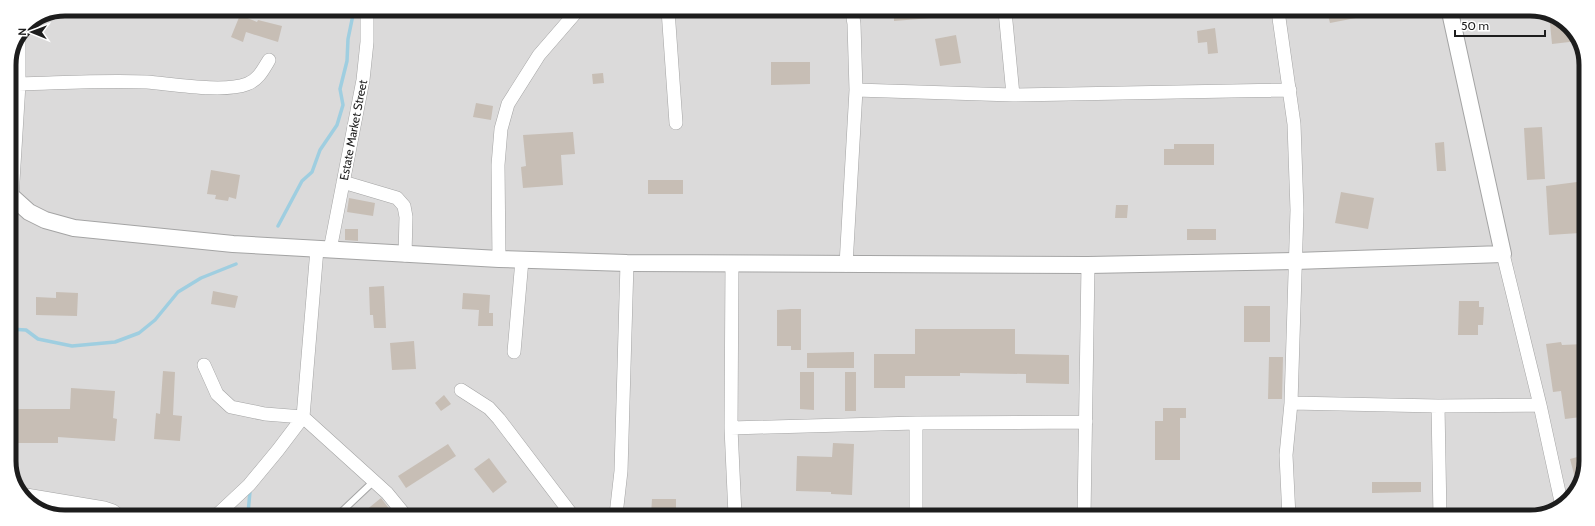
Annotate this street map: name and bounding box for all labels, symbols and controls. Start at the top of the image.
north arrow [12,12,52,52]
scale bar [1455,12,1545,38]
text: 50 m [1461,18,1489,33]
text: N [15,28,29,36]
street label: Estate Market Street [336,78,370,182]

